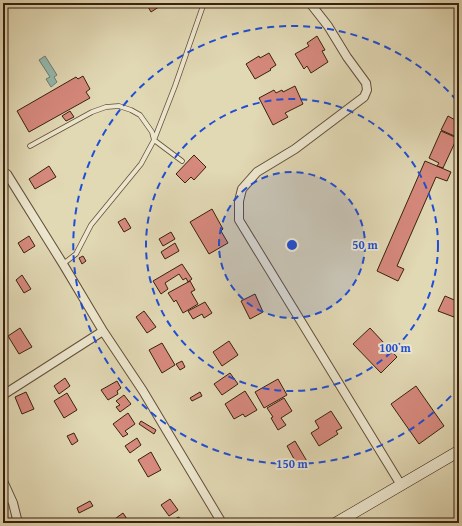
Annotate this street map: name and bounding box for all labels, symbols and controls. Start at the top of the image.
text: 50 m [352,236,378,253]
centre of rings [285,238,299,252]
text: 100 m [379,339,412,356]
text: 150 m [276,455,309,472]

